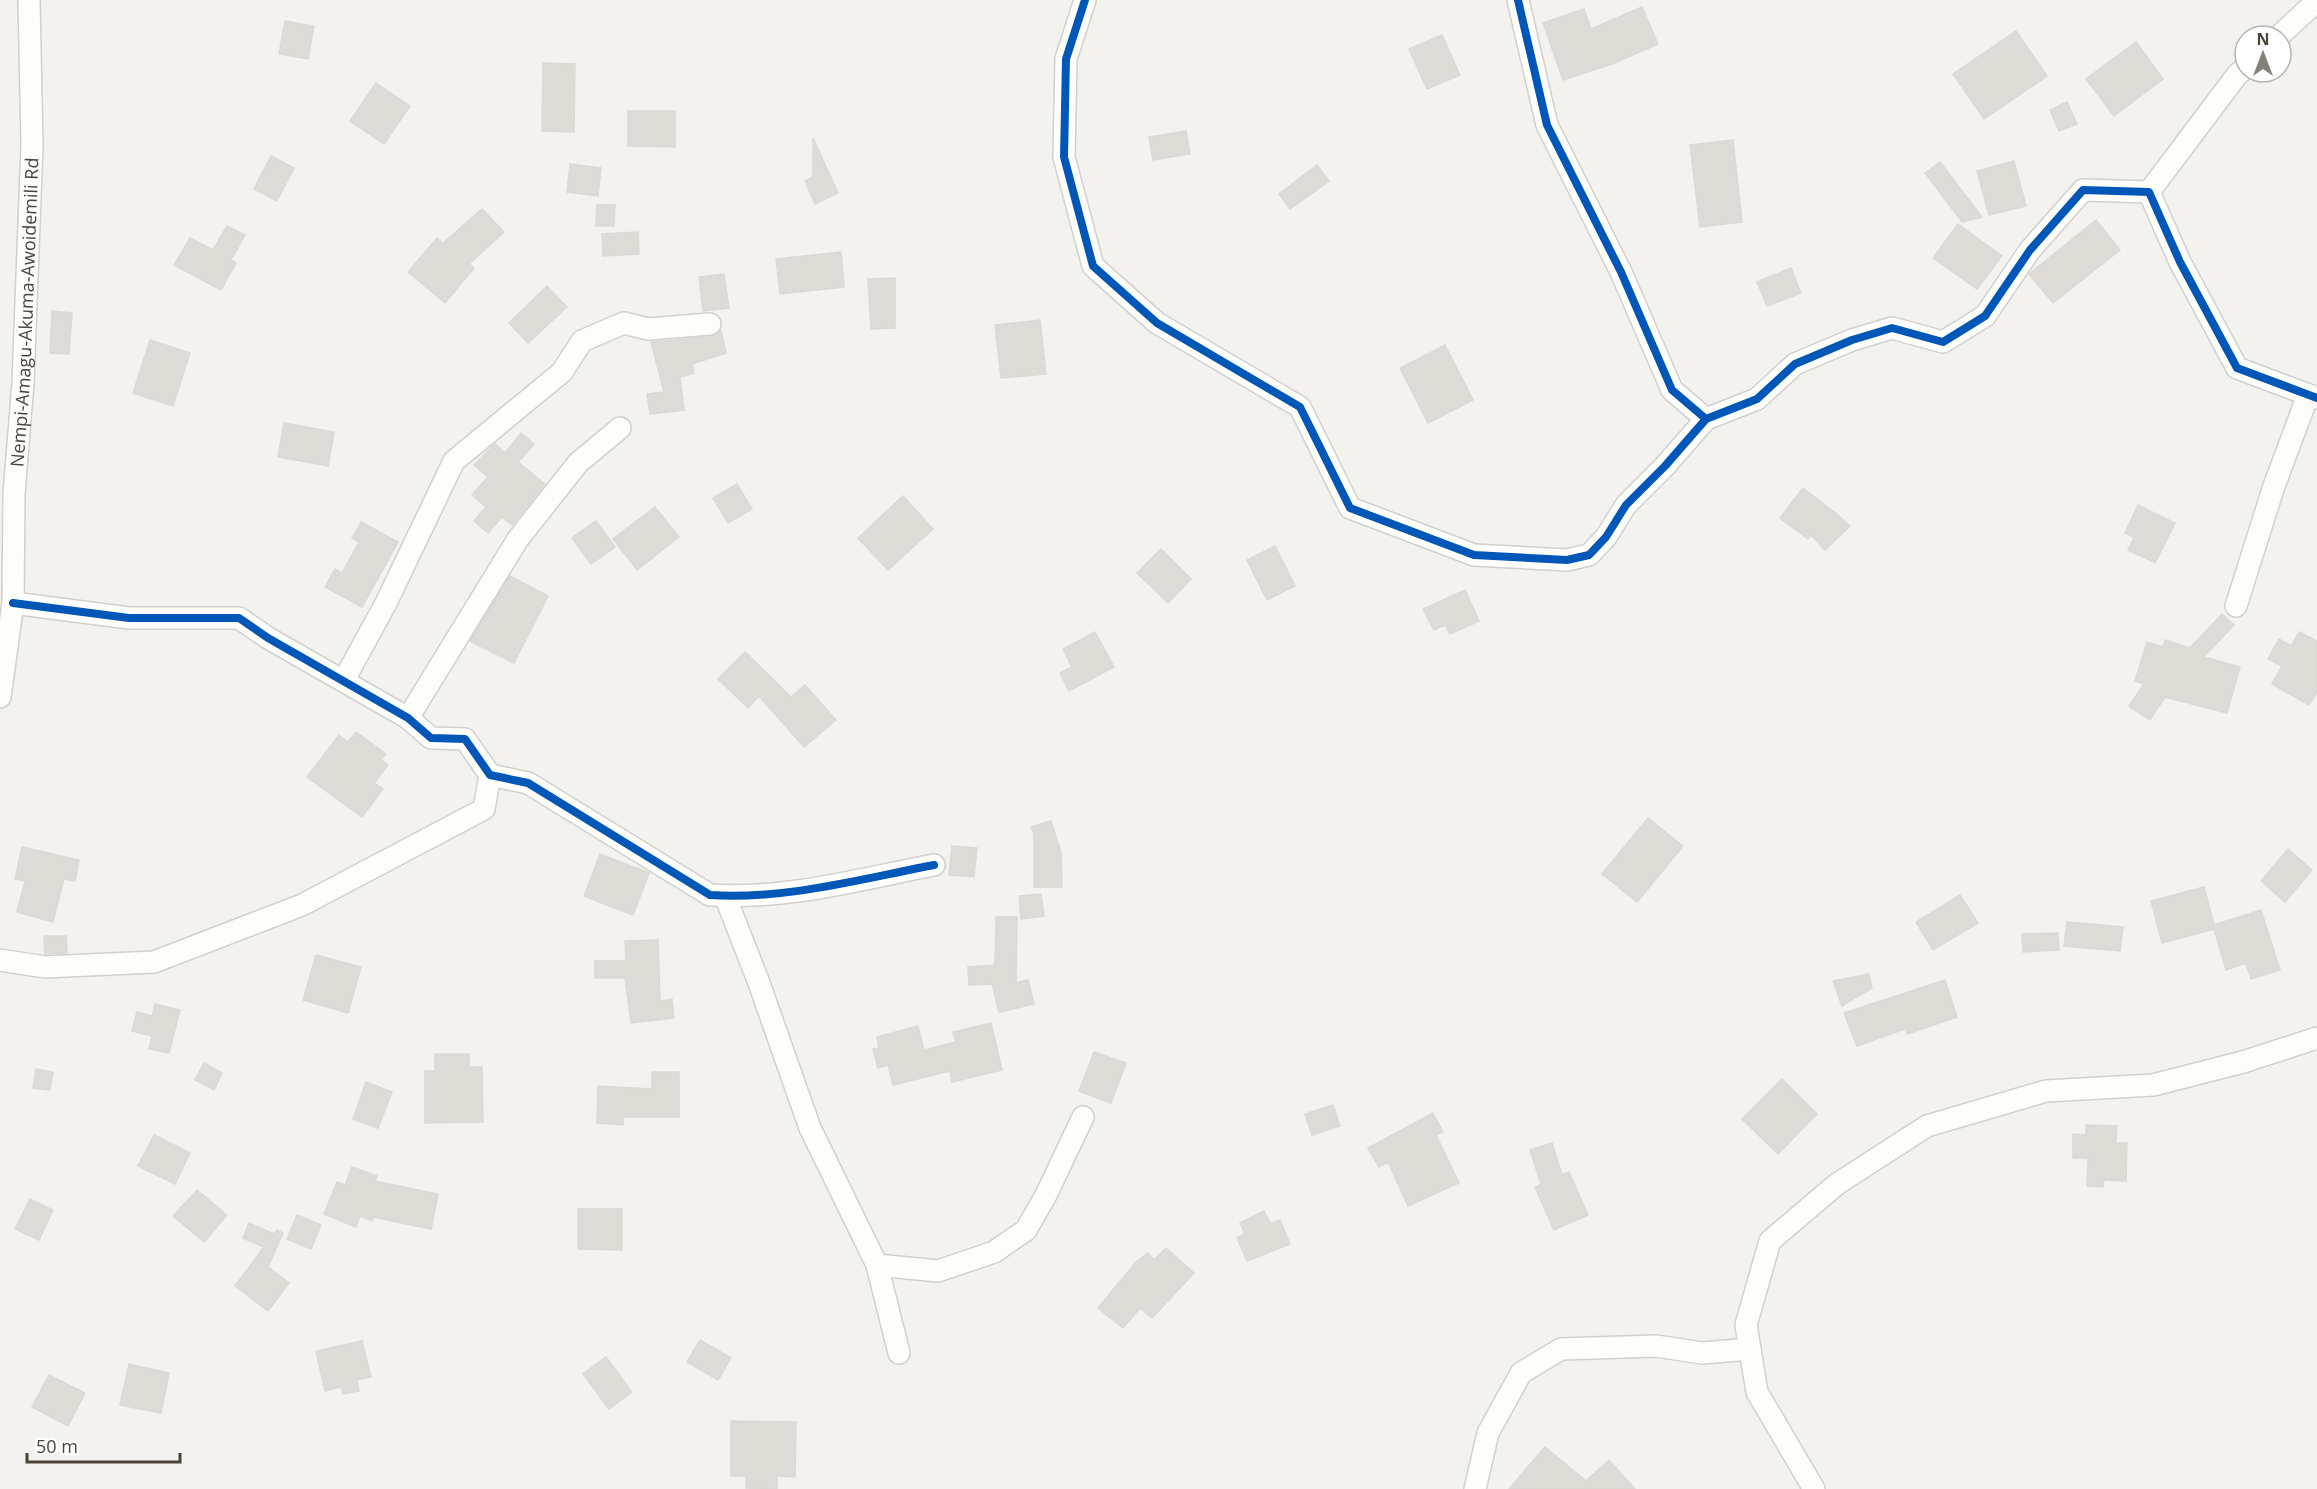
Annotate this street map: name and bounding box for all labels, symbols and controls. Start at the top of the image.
north arrow [2233,24,2293,84]
text: N [2256,28,2270,50]
street label: Nempi-Amagu-Akuma-Awoidemili Rd [4,157,44,468]
scale bar [27,1426,180,1464]
text: 50 m [36,1434,78,1458]

